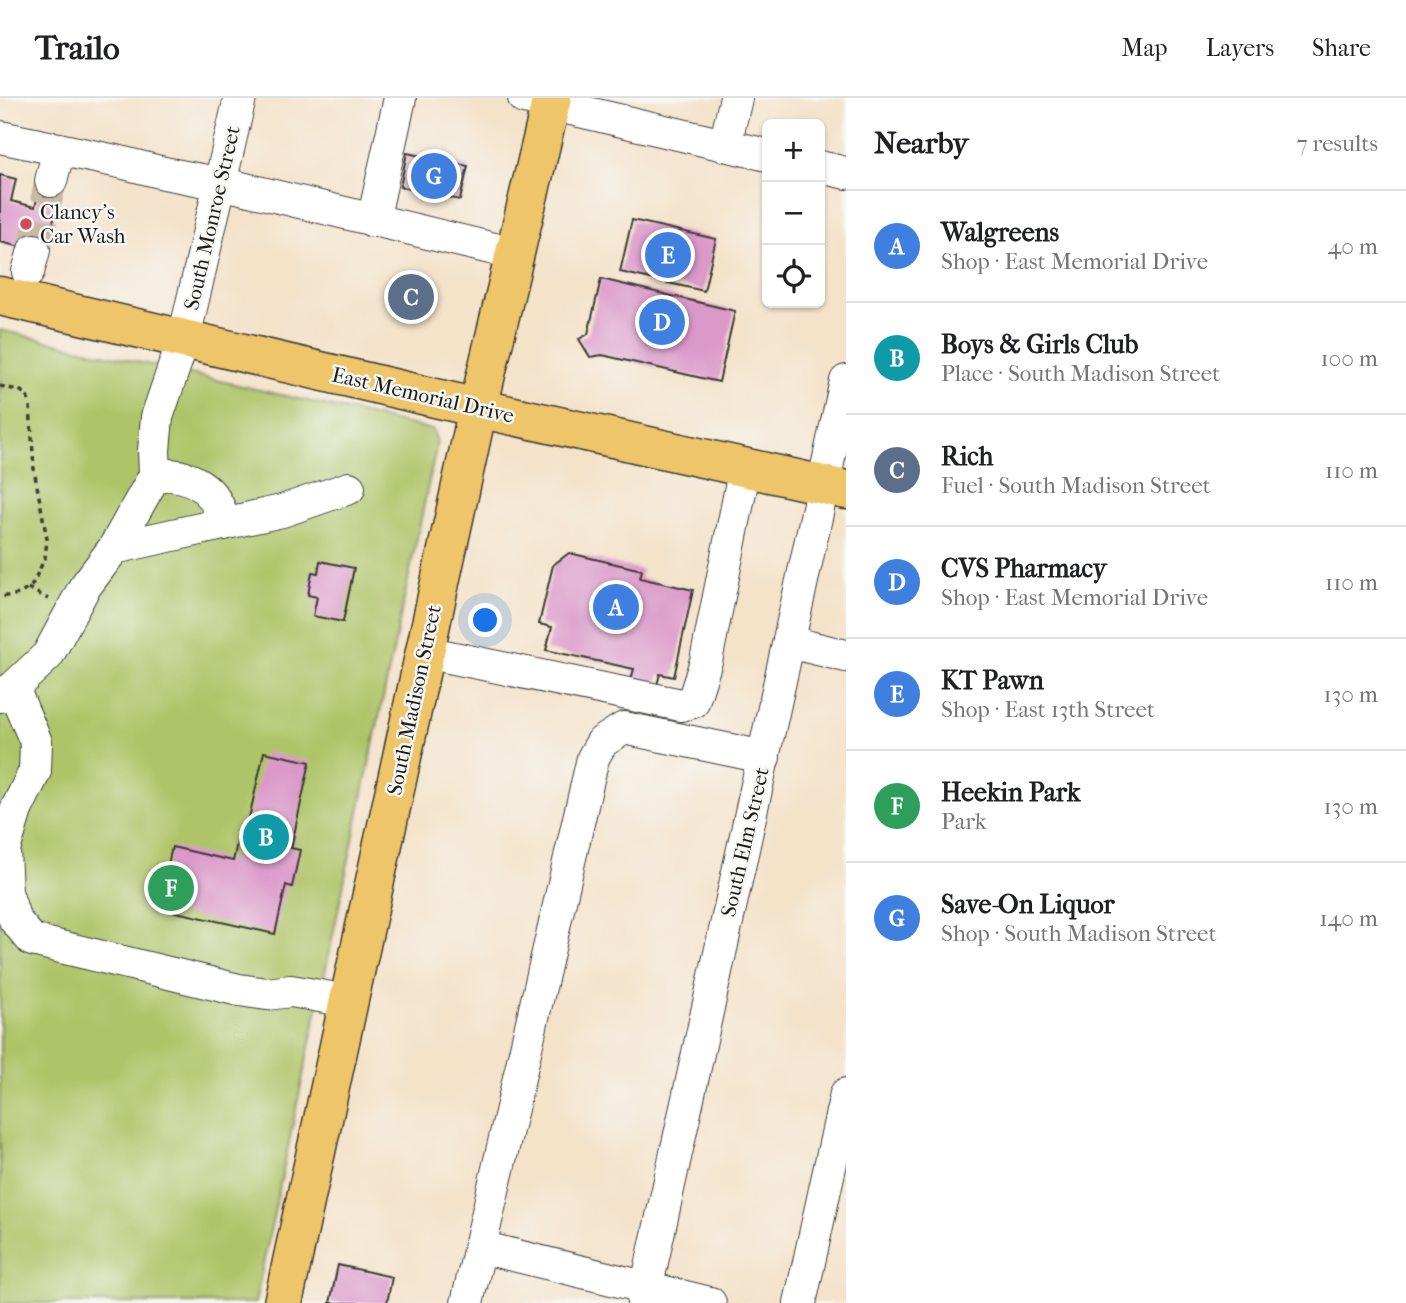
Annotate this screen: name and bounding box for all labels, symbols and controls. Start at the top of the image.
text: Trailo [35,29,120,68]
text: Map [1122,34,1168,62]
text: Layers [1206,34,1274,62]
text: Share [1312,34,1371,62]
map controls [762,119,825,308]
button: + [762,119,825,182]
street label: South Monroe Street [179,123,245,312]
text: Nearby [874,126,969,161]
text: 7 results [1297,130,1378,157]
pin: G [411,150,457,202]
button: − [762,182,825,245]
place label: Clancy's Car Wash [40,200,126,248]
marker: Clancy's Car Wash [18,216,34,232]
text: Walgreens [941,217,1059,248]
pin: E [645,229,691,281]
text: A [890,233,904,260]
text: 40 m [1328,233,1378,260]
button: locate [762,245,825,308]
text: Shop · East Memorial Drive [941,248,1208,275]
pin: C [388,271,434,323]
pin: D [639,296,685,348]
text: Boys & Girls Club [941,329,1138,360]
text: B [890,345,904,372]
text: 100 m [1320,345,1378,372]
text: Place · South Madison Street [941,360,1220,387]
street label: East Memorial Drive [330,362,516,428]
text: Rich [941,441,993,472]
text: C [889,457,905,484]
text: 110 m [1325,457,1378,484]
text: Fuel · South Madison Street [941,472,1211,499]
text: CVS Pharmacy [941,553,1107,584]
text: D [888,569,906,596]
text: 110 m [1325,569,1378,596]
pin: A [593,581,639,633]
text: Shop · East Memorial Drive [941,584,1208,611]
street label: South Madison Street [382,602,446,797]
your location [468,603,502,637]
text: KT Pawn [941,665,1044,696]
text: E [890,681,904,708]
text: 130 m [1324,681,1378,708]
text: Shop · East 13th Street [941,696,1155,723]
street label: South Elm Street [716,764,774,919]
text: Heekin Park [941,777,1080,808]
text: F [891,793,903,820]
text: 130 m [1324,793,1378,820]
text: Park [941,808,987,835]
pin: B [243,811,289,863]
pin: F [148,862,194,914]
text: Save-On Liquor [941,889,1115,920]
text: G [889,905,905,932]
text: 140 m [1319,905,1378,932]
text: Shop · South Madison Street [941,920,1217,947]

